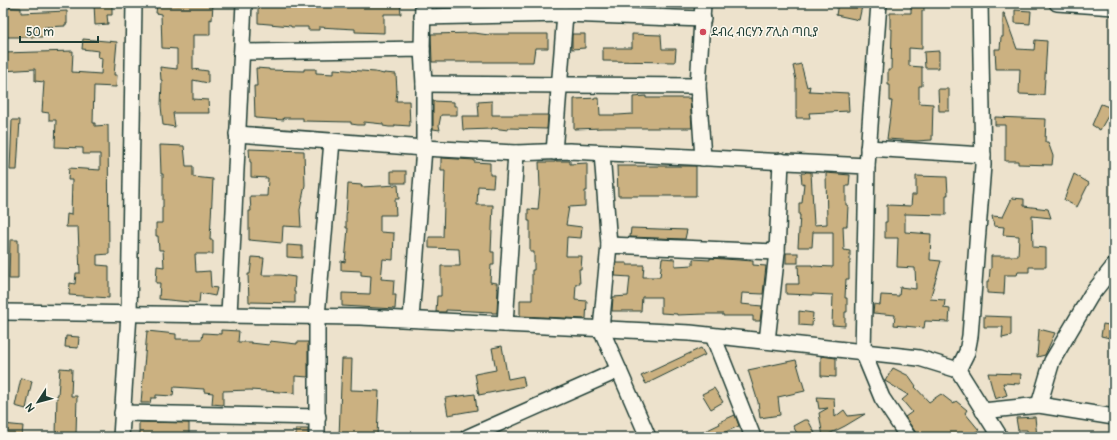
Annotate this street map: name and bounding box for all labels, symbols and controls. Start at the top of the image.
scale bar [20,18,98,44]
text: 50 m [26,25,54,40]
place label: ደብረ ብርሃን ፖሊስ ጣቢያ [711,25,818,40]
marker: ደብረ ብርሃን ፖሊስ ጣቢያ [698,27,708,37]
north arrow [18,382,58,422]
text: N [23,400,38,414]

